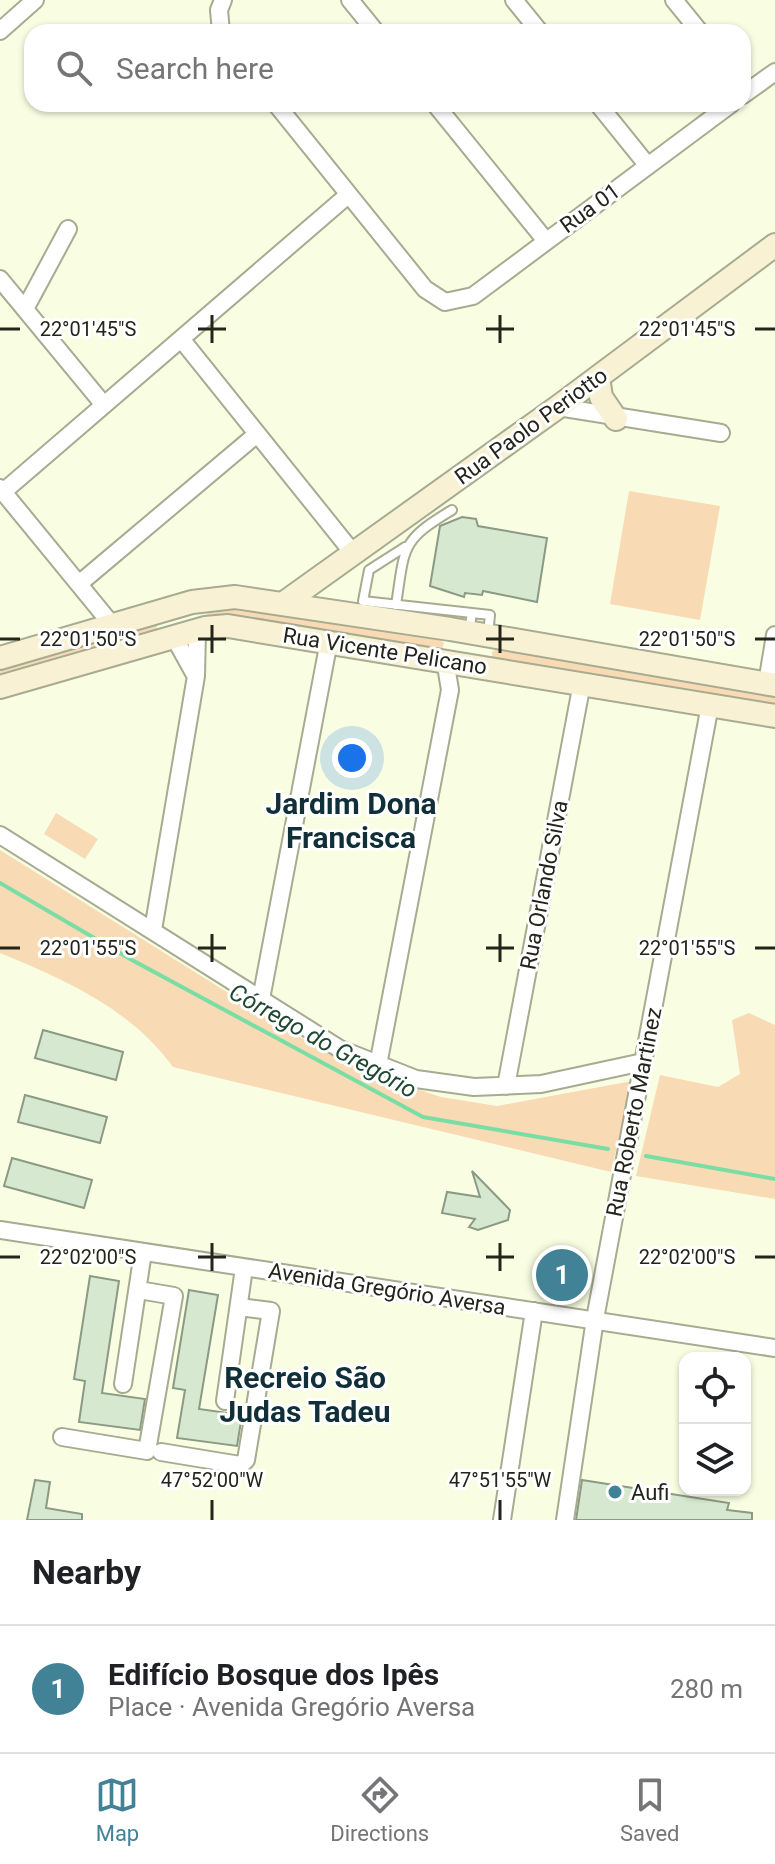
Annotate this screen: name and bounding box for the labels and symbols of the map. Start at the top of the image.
street label: Rua 01 [555,178,625,238]
text: 22°01'45"S [40,317,136,341]
text: 22°01'45"S [639,317,735,341]
street label: Rua Paolo Periotto [450,362,612,490]
street label: Rua Vicente Pelicano [281,623,489,679]
text: 22°01'50"S [40,627,136,651]
text: 22°01'50"S [639,627,735,651]
your location [332,738,372,778]
district label: Jardim Dona Francisca [265,786,437,855]
street label: Rua Orlando Silva [515,798,573,972]
text: 22°01'55"S [40,936,136,960]
text: 22°01'55"S [639,936,735,960]
water label: Córrego do Gregório [224,978,422,1104]
street label: Rua Roberto Martinez [601,1005,667,1219]
text: 22°02'00"S [40,1245,136,1269]
pin: 1 [536,1245,588,1305]
text: 22°02'00"S [639,1245,735,1269]
street label: Avenida Gregório Aversa [267,1258,507,1320]
district label: Recreio São Judas Tadeu [220,1360,390,1429]
text: 47°52'00"W [161,1468,264,1492]
text: 47°51'55"W [449,1468,552,1492]
place label: Aufi [631,1480,670,1505]
marker: Aufi [606,1483,624,1501]

